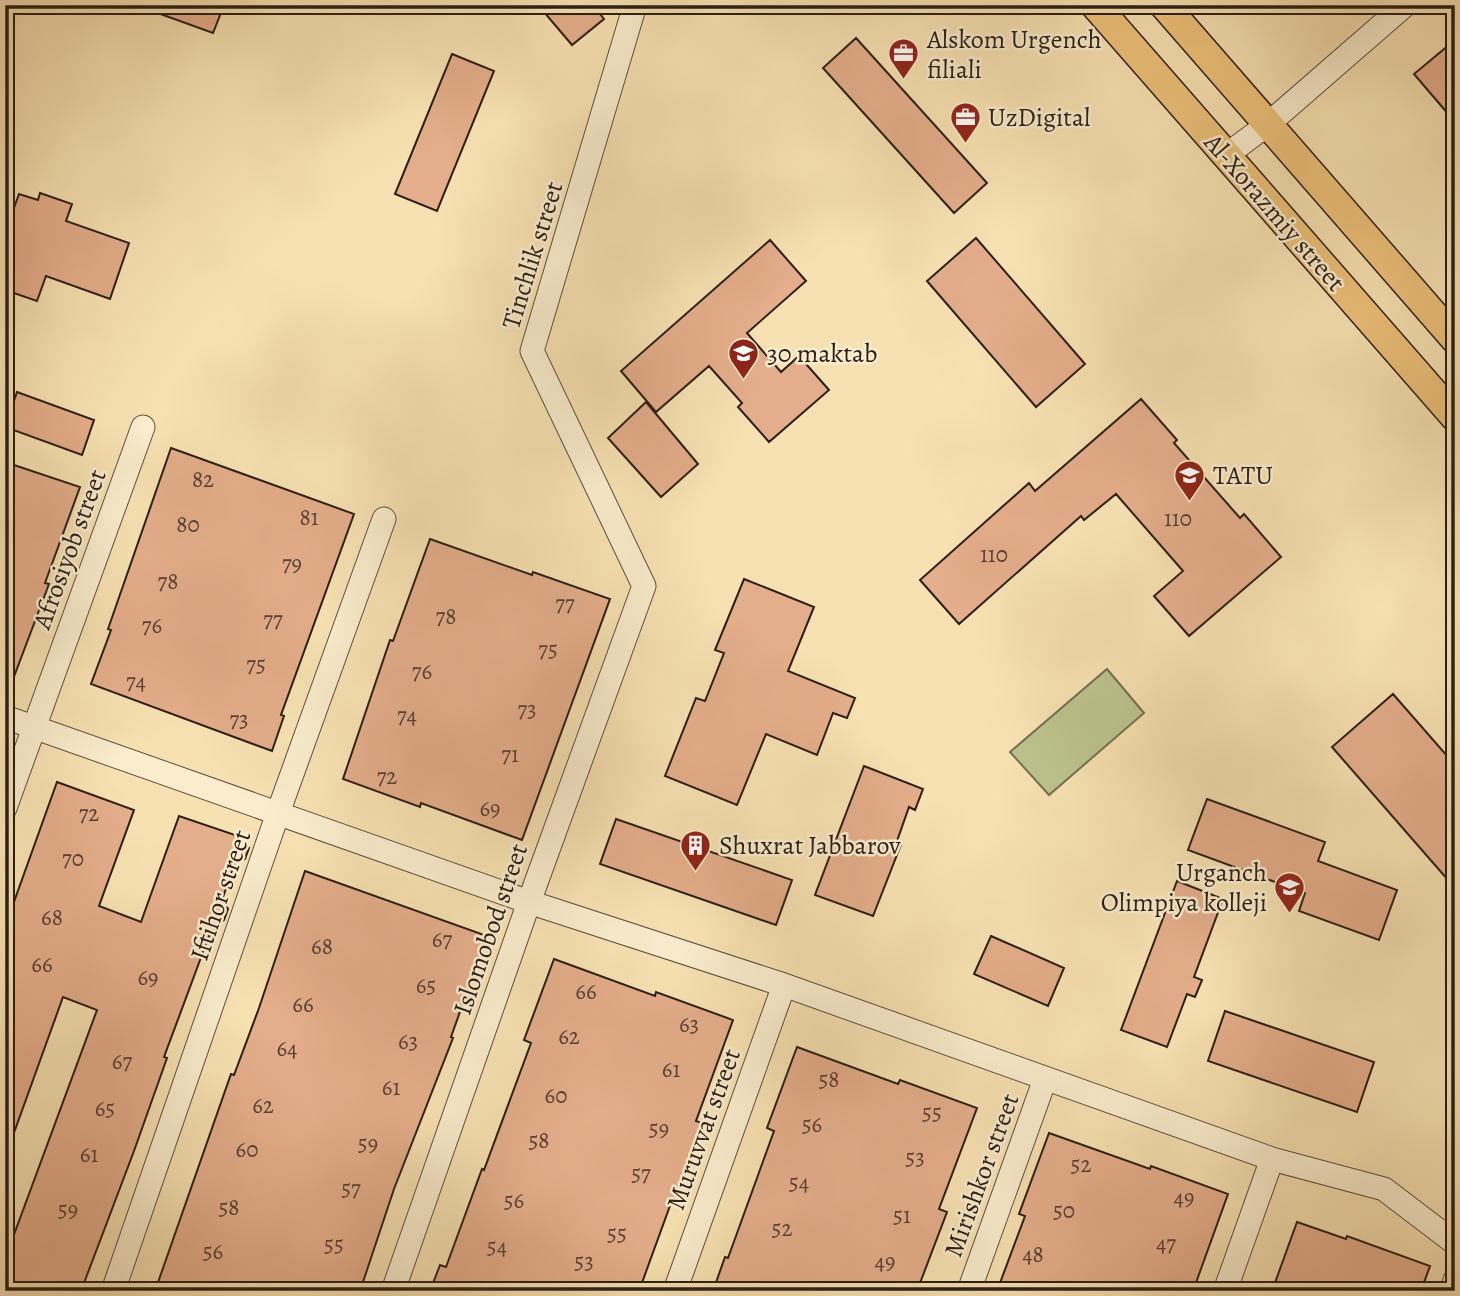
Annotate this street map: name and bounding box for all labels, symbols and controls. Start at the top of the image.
place label: Alskom Urgench filiali [926,22,1102,87]
office icon: Alskom Urgench filiali [887,37,921,81]
office icon: UzDigital [948,100,982,144]
place label: UzDigital [988,100,1090,135]
street label: Al-Xorazmiy street [1196,125,1353,299]
street label: Tinchlik street [493,177,572,333]
school or university icon: 30 maktab [727,336,761,380]
place label: 30 maktab [767,336,877,371]
school or university icon: TATU [1173,458,1207,502]
place label: TATU [1213,458,1273,493]
street label: Afrosiyob street [24,464,115,635]
house number: 82 [192,464,214,495]
house number: 81 [299,502,319,533]
house number: 110 [1164,503,1192,534]
house number: 80 [176,509,200,540]
house number: 110 [980,539,1008,570]
house number: 79 [282,548,302,579]
house number: 78 [158,566,178,597]
house number: 77 [555,588,575,619]
house number: 78 [436,601,456,632]
house number: 77 [263,604,283,635]
house number: 76 [142,610,162,641]
house number: 75 [538,634,558,665]
house number: 75 [246,649,266,680]
house number: 76 [412,656,432,687]
house number: 74 [126,666,146,697]
house number: 73 [517,694,537,725]
house number: 74 [397,700,417,731]
house number: 73 [229,704,249,735]
house number: 71 [501,739,519,770]
house number: 72 [377,761,397,792]
house number: 69 [479,793,501,824]
house number: 72 [79,798,99,829]
street label: Iftihor street [182,825,259,965]
building icon: Shuxrat Jabbarov [679,828,713,872]
place label: Shuxrat Jabbarov [719,828,901,863]
street label: Islomobod street [445,838,536,1020]
house number: 70 [62,843,84,874]
place label: Urganch Olimpiya kolleji [1101,855,1267,920]
school or university icon: Urganch Olimpiya kolleji [1273,870,1307,914]
house number: 68 [41,902,63,933]
house number: 67 [432,924,452,955]
house number: 68 [311,931,333,962]
house number: 66 [31,949,53,980]
house number: 69 [137,962,159,993]
house number: 65 [416,970,436,1001]
house number: 66 [575,976,597,1007]
house number: 66 [292,989,314,1020]
house number: 63 [679,1009,699,1040]
house number: 62 [558,1021,580,1052]
house number: 63 [398,1026,418,1057]
house number: 64 [276,1033,298,1064]
street label: Muruvvat street [658,1044,749,1214]
house number: 67 [112,1046,132,1077]
house number: 61 [662,1054,680,1085]
house number: 58 [818,1064,840,1095]
house number: 61 [382,1072,400,1103]
house number: 60 [545,1080,567,1111]
street label: Mirishkor street [936,1088,1027,1262]
house number: 62 [252,1090,274,1121]
house number: 65 [95,1093,115,1124]
house number: 55 [922,1097,942,1128]
house number: 56 [802,1109,822,1140]
house number: 59 [649,1113,669,1144]
house number: 58 [528,1125,550,1156]
house number: 59 [358,1128,378,1159]
house number: 60 [236,1134,258,1165]
house number: 61 [80,1139,98,1170]
house number: 53 [905,1142,925,1173]
house number: 52 [1071,1149,1091,1180]
house number: 57 [631,1158,651,1189]
house number: 54 [789,1167,809,1198]
house number: 57 [341,1173,361,1204]
house number: 49 [1174,1182,1194,1213]
house number: 56 [504,1185,524,1216]
house number: 58 [218,1192,240,1223]
house number: 59 [58,1194,78,1225]
house number: 50 [1053,1195,1075,1226]
house number: 51 [893,1200,911,1231]
house number: 52 [772,1213,792,1244]
house number: 55 [607,1218,627,1249]
house number: 47 [1156,1228,1176,1259]
house number: 55 [324,1229,344,1260]
house number: 54 [487,1231,507,1262]
house number: 56 [203,1236,223,1267]
house number: 48 [1022,1239,1044,1270]
house number: 53 [574,1246,594,1277]
house number: 49 [875,1246,895,1277]

